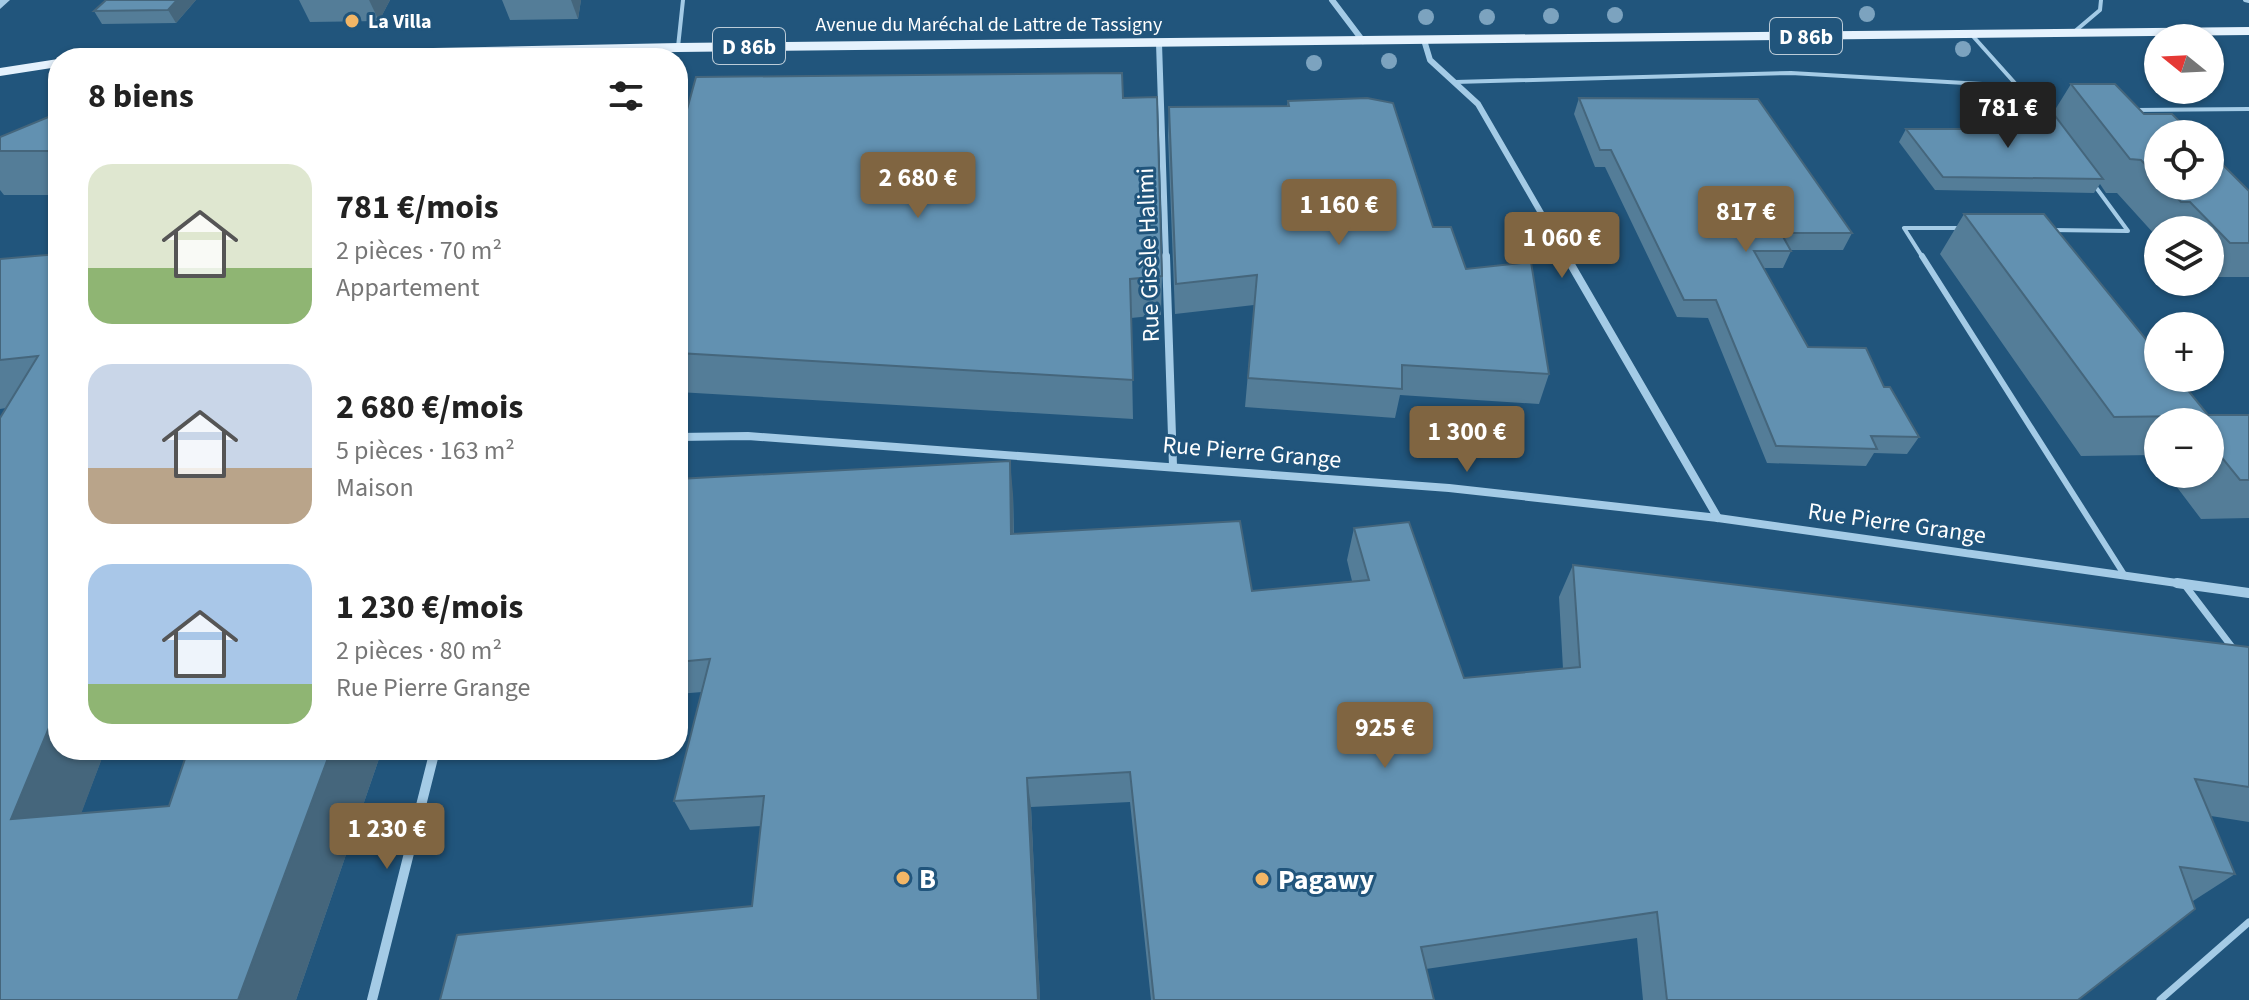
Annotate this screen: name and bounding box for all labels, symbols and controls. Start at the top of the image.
place label: La Villa [368,8,432,36]
street label: Avenue du Maréchal de Lattre de Tassigny [816,11,1163,39]
marker: La Villa [343,12,361,30]
road number: D 86b [1770,18,1842,54]
north arrow [2144,24,2224,104]
map controls [2144,24,2224,488]
road number: D 86b [713,28,785,64]
text: 8 biens [88,72,194,121]
icon: filters [604,74,648,118]
pin: 781 € [1952,82,2064,150]
text: 781 € [1978,89,2038,126]
button: locate [2144,120,2224,200]
pin: 2 680 € [844,152,992,220]
text: 2 680 € [878,159,958,196]
street label: Rue Gisèle Halimi [1128,167,1169,343]
pin: 1 160 € [1265,179,1413,247]
text: 781 €/mois [336,183,499,232]
text: 1 160 € [1299,186,1379,223]
pin: 817 € [1690,186,1802,254]
text: 817 € [1716,193,1776,230]
icon: home [152,196,248,292]
pin: 1 060 € [1488,212,1636,280]
button: layers [2144,216,2224,296]
text: 1 060 € [1522,219,1602,256]
text: 2 pièces · 70 m² [336,232,502,269]
text: Appartement [336,269,480,306]
button: + [2144,312,2224,392]
text: 2 680 €/mois [336,383,523,432]
icon: home [152,396,248,492]
pin: 1 300 € [1393,406,1541,474]
button: − [2144,408,2224,488]
text: 1 300 € [1427,413,1507,450]
street label: Rue Pierre Grange [1161,427,1343,478]
text: 5 pièces · 163 m² [336,432,515,469]
text: Maison [336,469,414,506]
street label: Rue Pierre Grange [1806,494,1988,553]
text: 1 230 €/mois [336,583,523,632]
icon: home [152,596,248,692]
text: 2 pièces · 80 m² [336,632,502,669]
text: Rue Pierre Grange [336,669,530,706]
pin: 925 € [1329,702,1441,770]
text: 925 € [1355,709,1415,746]
pin: 1 230 € [313,803,461,871]
text: 1 230 € [347,810,427,847]
place label: B [919,859,936,899]
place label: Pagawy [1278,860,1374,900]
marker: B [894,869,912,887]
marker: Pagawy [1253,870,1271,888]

